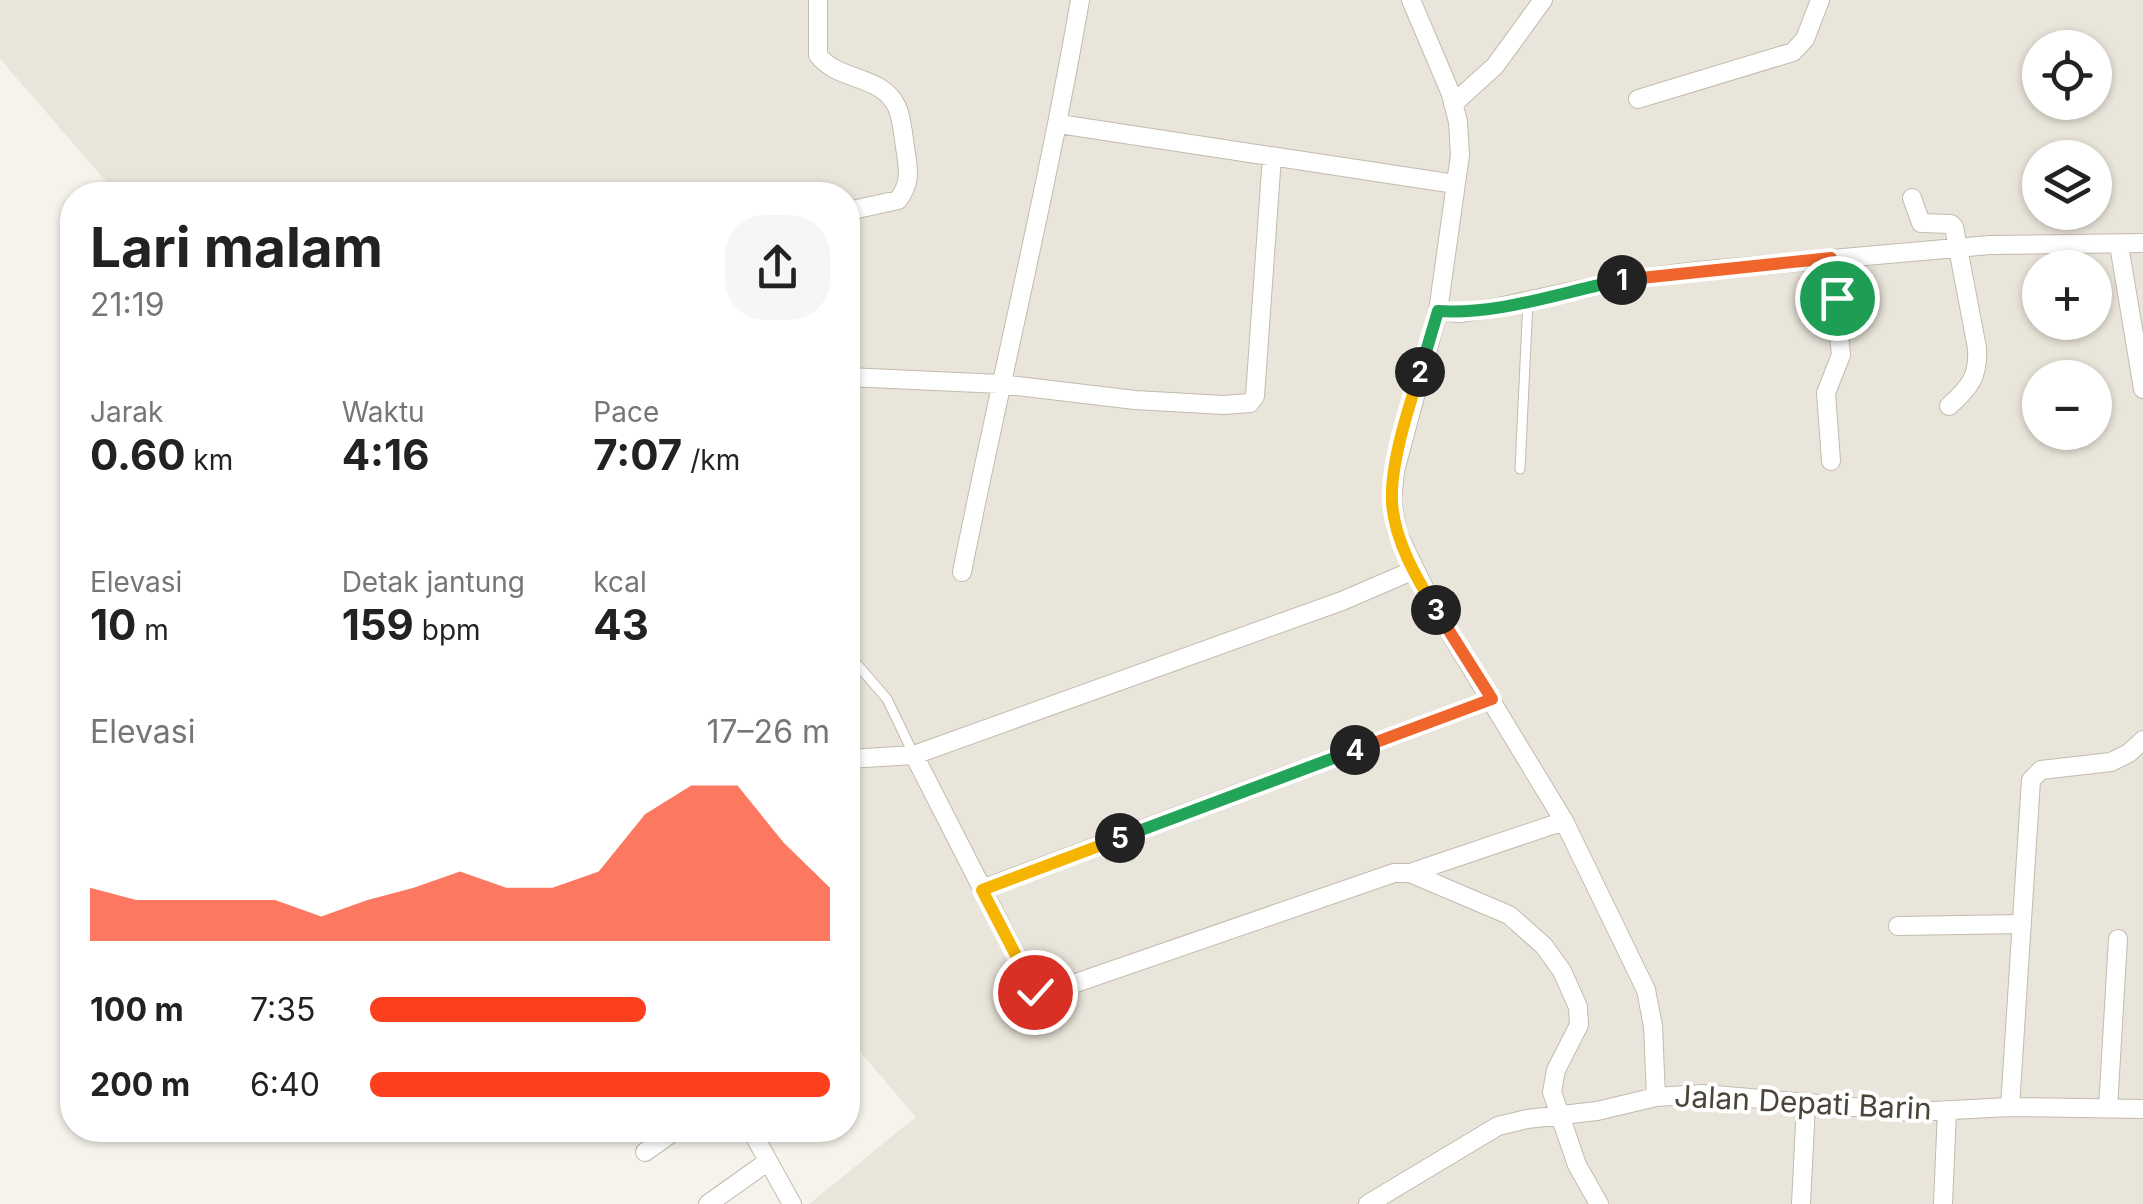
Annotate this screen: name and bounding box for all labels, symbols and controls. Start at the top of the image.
map controls [2022,30,2112,450]
button: locate [2022,30,2112,120]
button: layers [2022,140,2112,230]
text: Lari malam [90,214,383,280]
button: share [725,215,830,320]
button: + [2022,250,2112,340]
pin: 1 [1597,255,1647,305]
pin [1795,256,1880,341]
text: 1 [1616,263,1628,297]
icon: arrive [1810,271,1865,326]
text: 21:19 [90,285,165,324]
pin: 2 [1395,347,1445,397]
text: 2 [1411,355,1429,389]
button: − [2022,360,2112,450]
text: Jarak [90,395,163,429]
text: Waktu [342,395,425,429]
text: Pace [593,395,659,429]
text: 0.60 [90,429,185,480]
text: 4:16 [342,429,429,480]
text: 7:07 [593,429,682,480]
text: km [185,443,233,477]
text: /km [682,443,740,477]
text: Elevasi [90,565,182,599]
text: Detak jantung [342,565,525,599]
text: kcal [593,565,647,599]
pin: 3 [1411,585,1461,635]
text: 3 [1427,593,1445,627]
text: 10 [90,599,136,650]
text: 159 [342,599,414,650]
text: 43 [593,599,649,650]
text: m [136,613,169,647]
text: bpm [414,613,481,647]
text: Elevasi [90,712,195,751]
text: 17–26 m [706,712,830,751]
pin: 4 [1330,725,1380,775]
text: 4 [1346,733,1364,767]
pin: 5 [1095,813,1145,863]
text: 5 [1111,821,1129,855]
pin [993,950,1078,1035]
icon: check [1008,965,1063,1020]
text: 100 m [90,990,184,1029]
text: 7:35 [250,990,315,1029]
text: 200 m [90,1065,190,1104]
text: 6:40 [250,1065,320,1104]
street label: Jalan Depati Barin [1673,1077,1933,1127]

